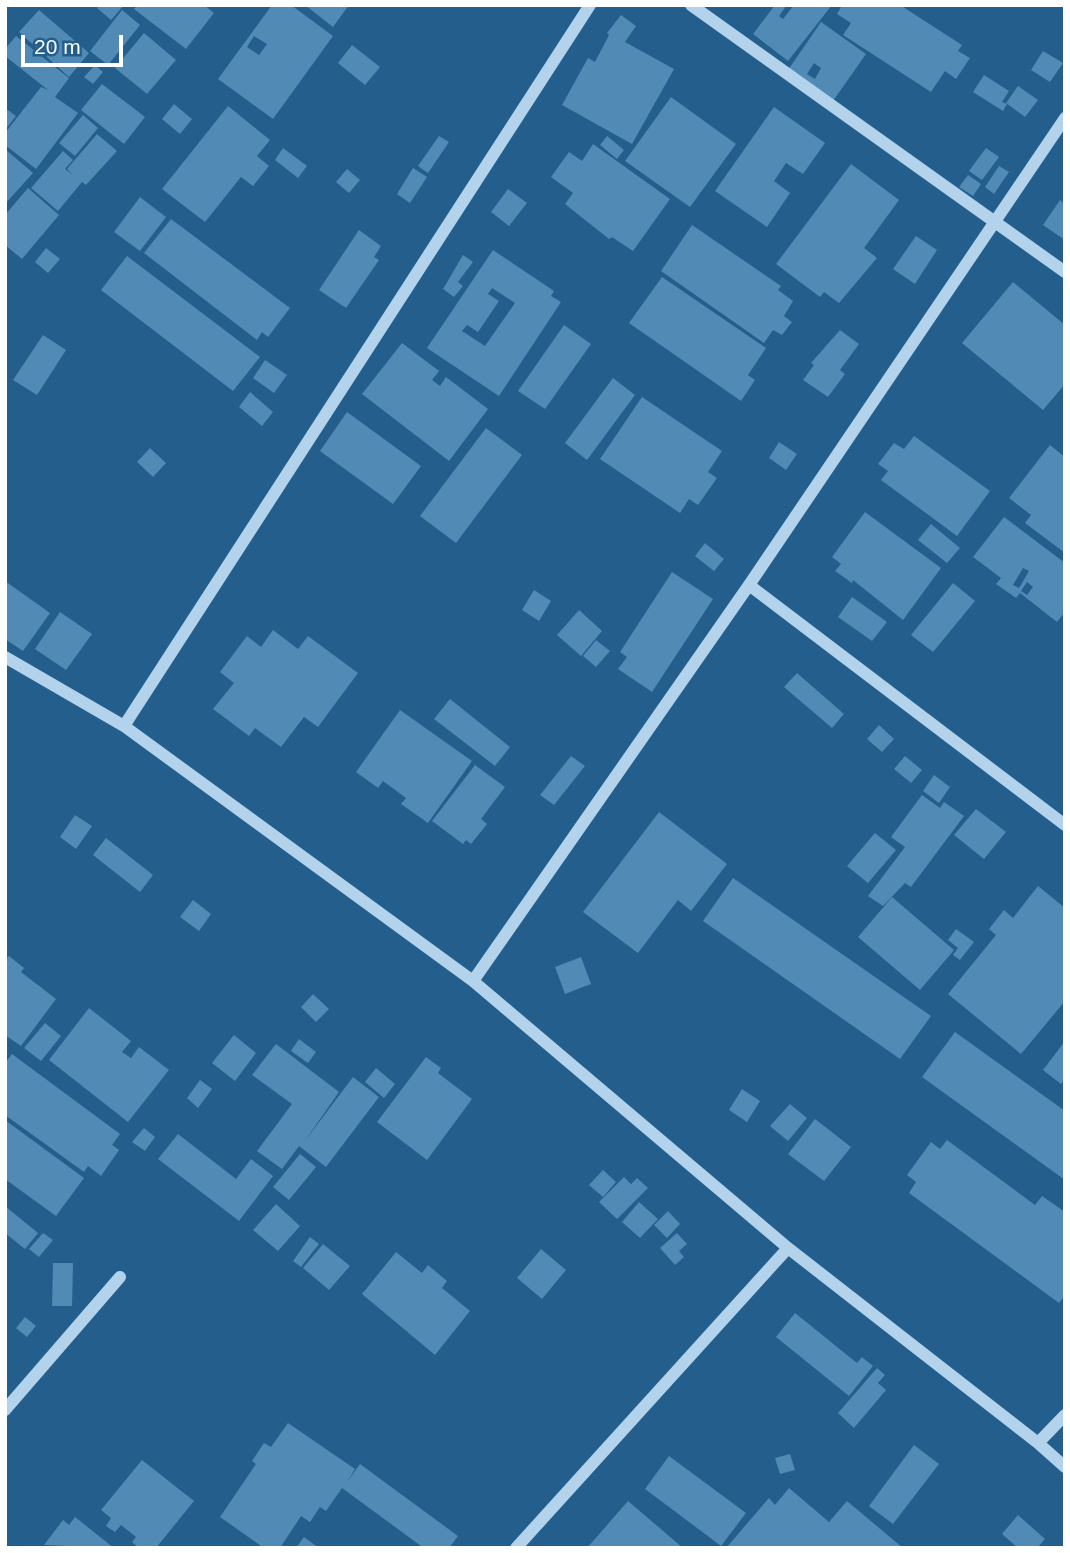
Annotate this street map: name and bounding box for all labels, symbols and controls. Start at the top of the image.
scale bar [24,21,126,65]
text: 20 m [34,35,81,58]

